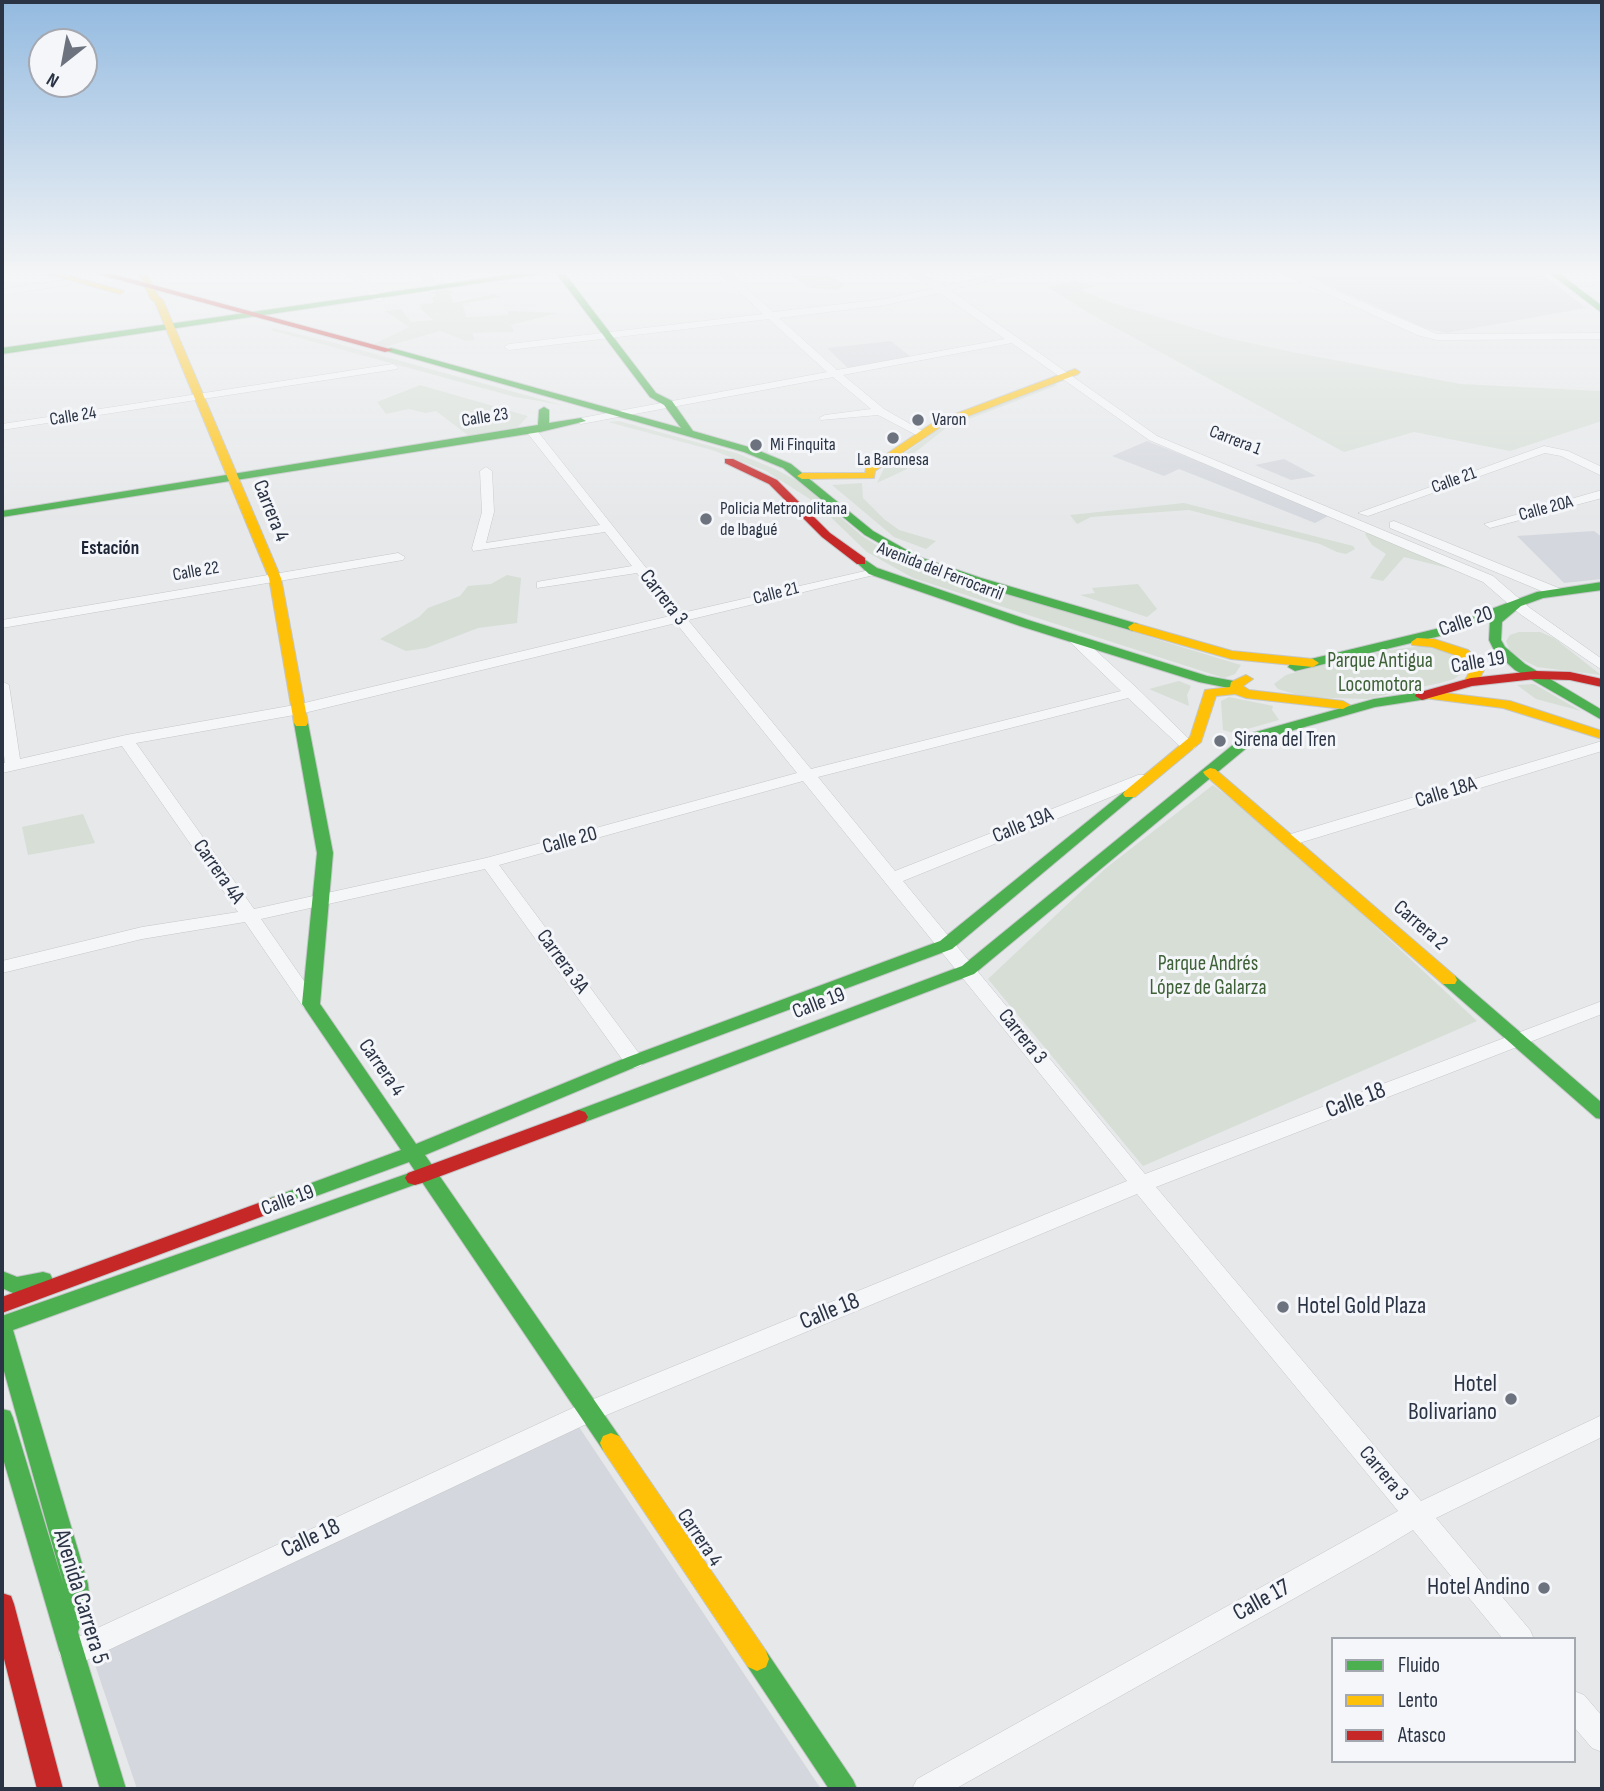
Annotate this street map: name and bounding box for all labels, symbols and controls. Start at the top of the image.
north arrow [28,28,98,98]
text: N [43,67,63,92]
street label: Calle 24 [48,403,98,431]
street label: Calle 23 [460,404,510,432]
place label: Varon [932,409,967,431]
marker: Varon [910,412,926,428]
street label: Carrera 1 [1206,421,1264,461]
marker: La Baronesa [885,430,901,446]
place label: Mi Finquita [770,434,836,456]
marker: Mi Finquita [748,437,764,453]
place label: La Baronesa [857,449,929,471]
street label: Calle 21 [1429,463,1479,499]
street label: Carrera 4 [246,477,294,545]
street label: Calle 20A [1517,491,1575,527]
place label: Policia Metropolitana de Ibagué [720,498,847,540]
marker: Policia Metropolitana de Ibagué [698,511,714,527]
district label: Estación [81,538,139,560]
street label: Avenida del Ferrocarril [874,538,1006,606]
street label: Calle 22 [171,557,221,587]
street label: Carrera 3 [633,565,693,631]
street label: Calle 21 [751,578,801,610]
street label: Calle 20 [1436,601,1496,643]
street label: Calle 19 [1449,646,1507,680]
park label: Parque Antigua Locomotora [1327,649,1433,699]
place label: Sirena del Tren [1234,728,1336,754]
marker: Sirena del Tren [1212,733,1228,749]
street label: Calle 18A [1412,772,1480,814]
street label: Calle 19A [989,802,1057,850]
street label: Calle 20 [540,822,600,860]
street label: Carrera 4A [187,835,249,909]
street label: Carrera 2 [1388,896,1452,956]
street label: Carrera 3A [530,925,594,999]
park label: Parque Andrés López de Galarza [1150,952,1266,1002]
street label: Calle 19 [789,983,849,1025]
street label: Carrera 3 [992,1004,1052,1070]
street label: Carrera 4 [352,1035,410,1101]
street label: Calle 18 [1322,1076,1390,1126]
street label: Calle 19 [258,1180,318,1222]
street label: Calle 18 [796,1287,864,1337]
place label: Hotel Gold Plaza [1297,1293,1426,1321]
marker: Hotel Gold Plaza [1275,1299,1291,1315]
place label: Hotel Bolivariano [1408,1371,1497,1427]
marker: Hotel Bolivariano [1503,1391,1519,1407]
street label: Carrera 3 [1353,1441,1413,1507]
street label: Carrera 4 [671,1504,727,1572]
street label: Calle 18 [277,1513,345,1565]
street label: Avenida Carrera 5 [46,1526,114,1668]
street label: Calle 17 [1228,1574,1296,1628]
place label: Hotel Andino [1427,1574,1530,1602]
marker: Hotel Andino [1536,1580,1552,1596]
legend [1331,1637,1576,1763]
text: Fluido [1398,1653,1440,1678]
text: Lento [1398,1688,1438,1713]
text: Atasco [1398,1723,1446,1748]

